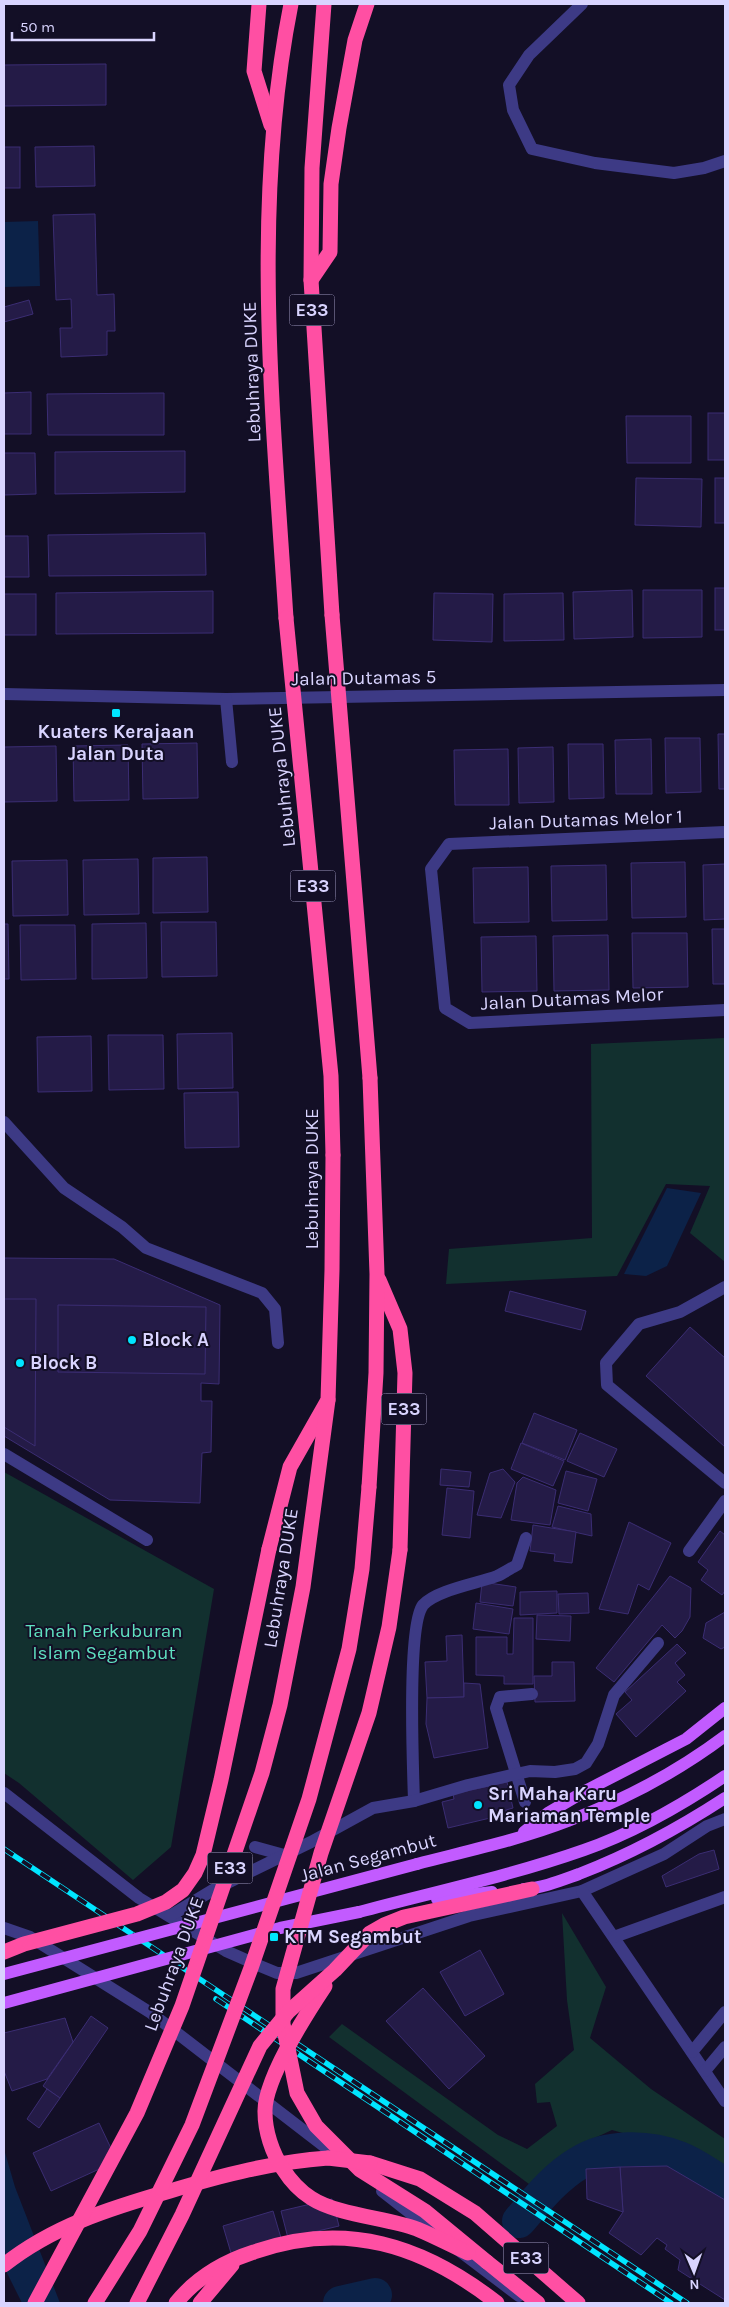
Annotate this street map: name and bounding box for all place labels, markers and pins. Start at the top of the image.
marker: Kuaters Kerajaan Jalan Duta [110,707,122,719]
place label: Kuaters Kerajaan Jalan Duta [38,721,194,765]
place label: Block A [142,1329,209,1351]
marker: Block A [126,1334,138,1346]
place label: Block B [30,1352,97,1374]
marker: Block B [14,1357,26,1369]
place label: Sri Maha Karu Mariaman Temple [488,1783,650,1827]
marker: Sri Maha Karu Mariaman Temple [472,1799,484,1811]
place label: KTM Segambut [284,1926,421,1948]
marker: KTM Segambut [268,1931,280,1943]

